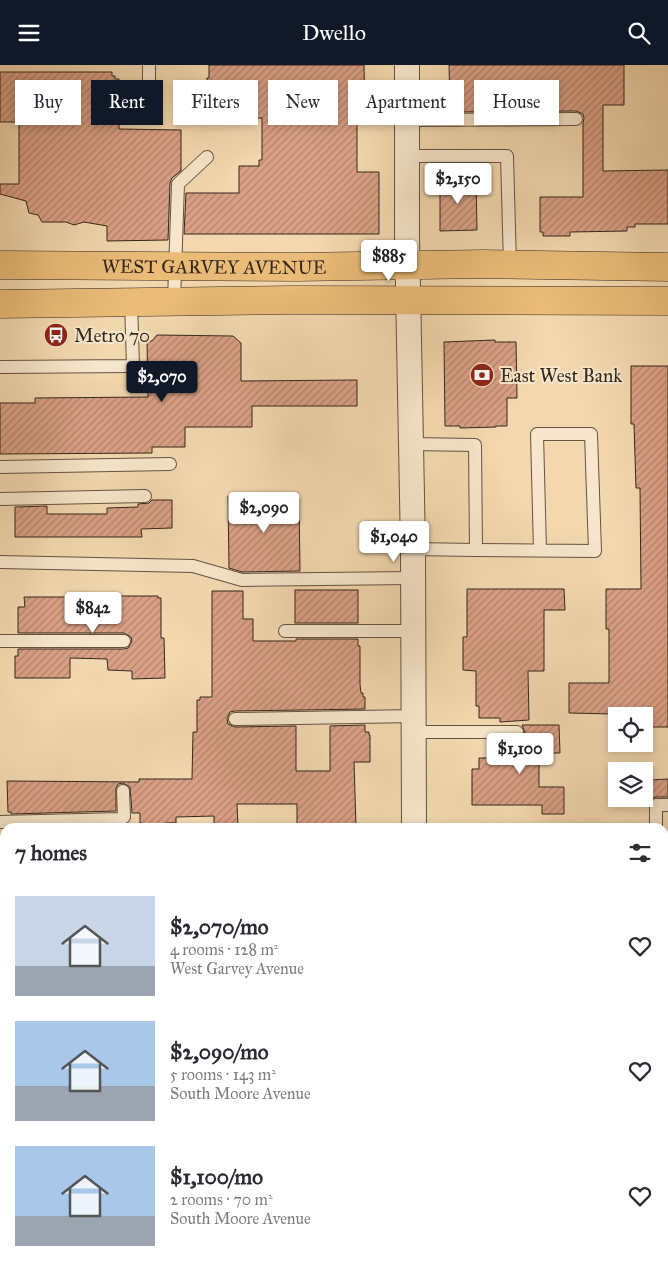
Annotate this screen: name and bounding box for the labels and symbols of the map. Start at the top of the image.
pin: $2,150 [417,163,499,205]
pin: $885 [359,239,419,282]
street label: WEST GARVEY AVENUE [102,255,327,279]
bus stop icon: Metro 70 [43,322,69,348]
place label: Metro 70 [74,324,150,347]
pin: $2,070 [121,361,203,403]
bank icon: East West Bank [469,362,495,388]
place label: East West Bank [500,364,622,387]
pin: $2,090 [223,491,305,534]
pin: $1,040 [353,521,435,563]
pin: $842 [63,591,123,634]
pin: $1,100 [479,733,561,775]

